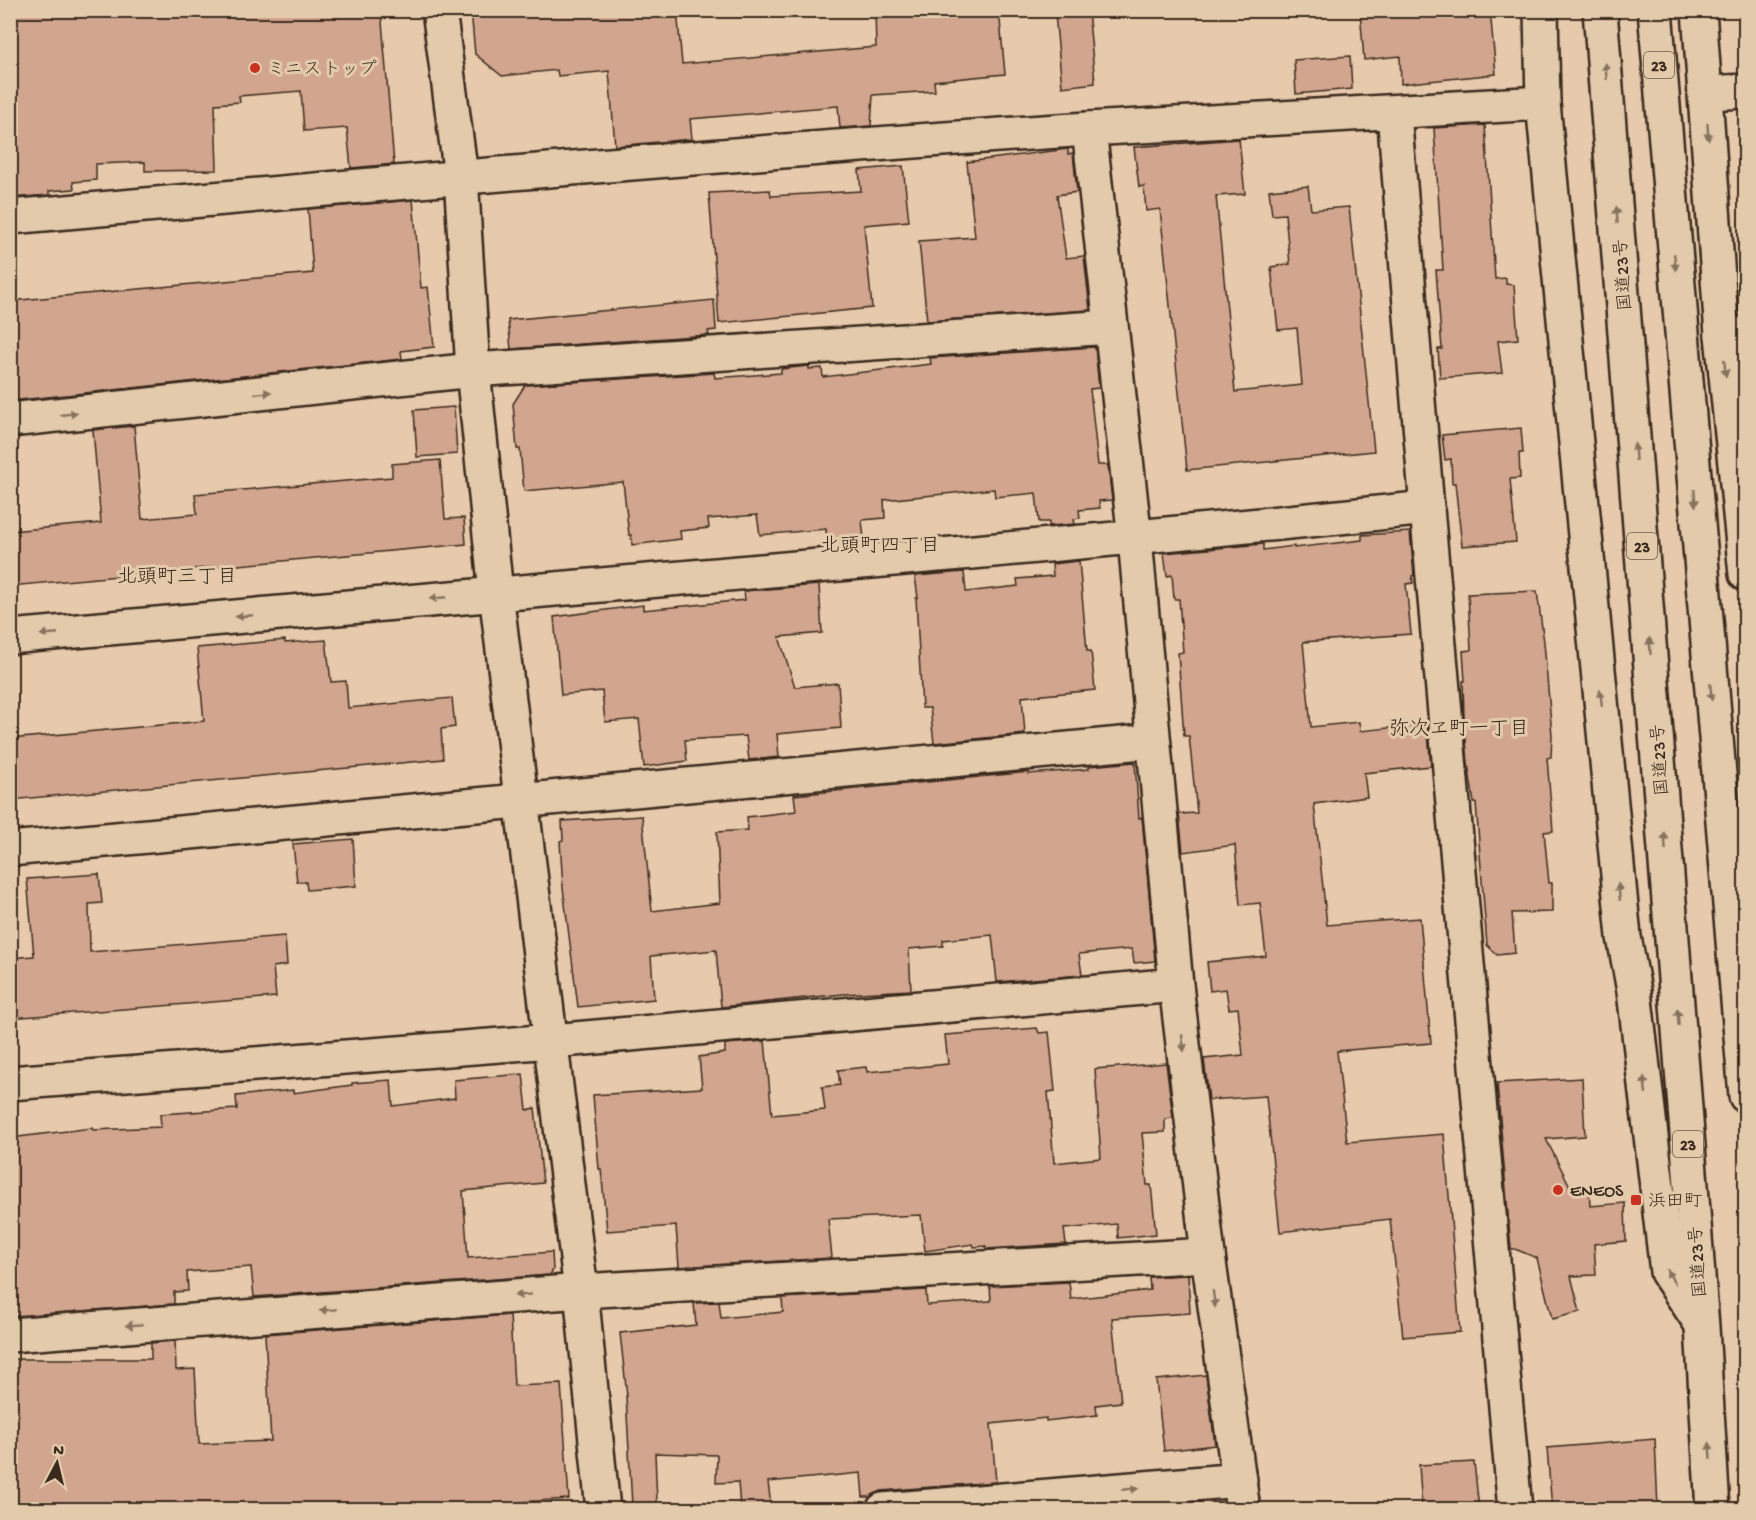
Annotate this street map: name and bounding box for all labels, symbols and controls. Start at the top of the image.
road number: 23 [1644,52,1674,78]
place label: ミニストップ [267,59,377,81]
marker: ミニストップ [248,61,262,75]
one-way arrow [1601,62,1610,81]
one-way arrow [1703,122,1713,141]
one-way arrow [1612,206,1622,225]
street label: 国道23号 [1611,238,1637,312]
one-way arrow [1670,252,1680,271]
one-way arrow [1720,359,1730,378]
one-way arrow [253,388,272,398]
one-way arrow [59,409,78,419]
one-way arrow [1630,442,1640,461]
one-way arrow [1690,488,1700,507]
road number: 23 [1627,533,1657,559]
district label: 北頭町四丁目 [820,535,940,559]
district label: 北頭町三丁目 [117,566,237,590]
one-way arrow [428,593,447,603]
one-way arrow [234,611,253,621]
one-way arrow [40,629,59,639]
one-way arrow [1645,637,1655,656]
one-way arrow [1706,683,1716,702]
one-way arrow [1596,688,1606,707]
district label: 弥次ヱ町一丁目 [1389,717,1529,742]
street label: 国道23号 [1648,723,1674,797]
one-way arrow [1660,831,1669,850]
one-way arrow [1614,882,1624,901]
one-way arrow [1673,1007,1683,1026]
one-way arrow [1178,1034,1188,1053]
one-way arrow [1640,1075,1650,1094]
road number: 23 [1673,1131,1703,1157]
place label: ENEOS [1570,1182,1624,1203]
marker: ENEOS [1551,1183,1565,1197]
place label: 浜田町 [1648,1192,1702,1213]
marker: 浜田町 [1629,1193,1643,1207]
street label: 国道23号 [1686,1225,1712,1299]
one-way arrow [1666,1268,1676,1285]
one-way arrow [513,1290,532,1300]
one-way arrow [1210,1290,1219,1309]
one-way arrow [319,1305,338,1315]
one-way arrow [124,1320,143,1330]
north arrow [27,1433,87,1493]
text: N [52,1442,65,1462]
one-way arrow [1705,1442,1714,1461]
one-way arrow [1120,1484,1139,1494]

